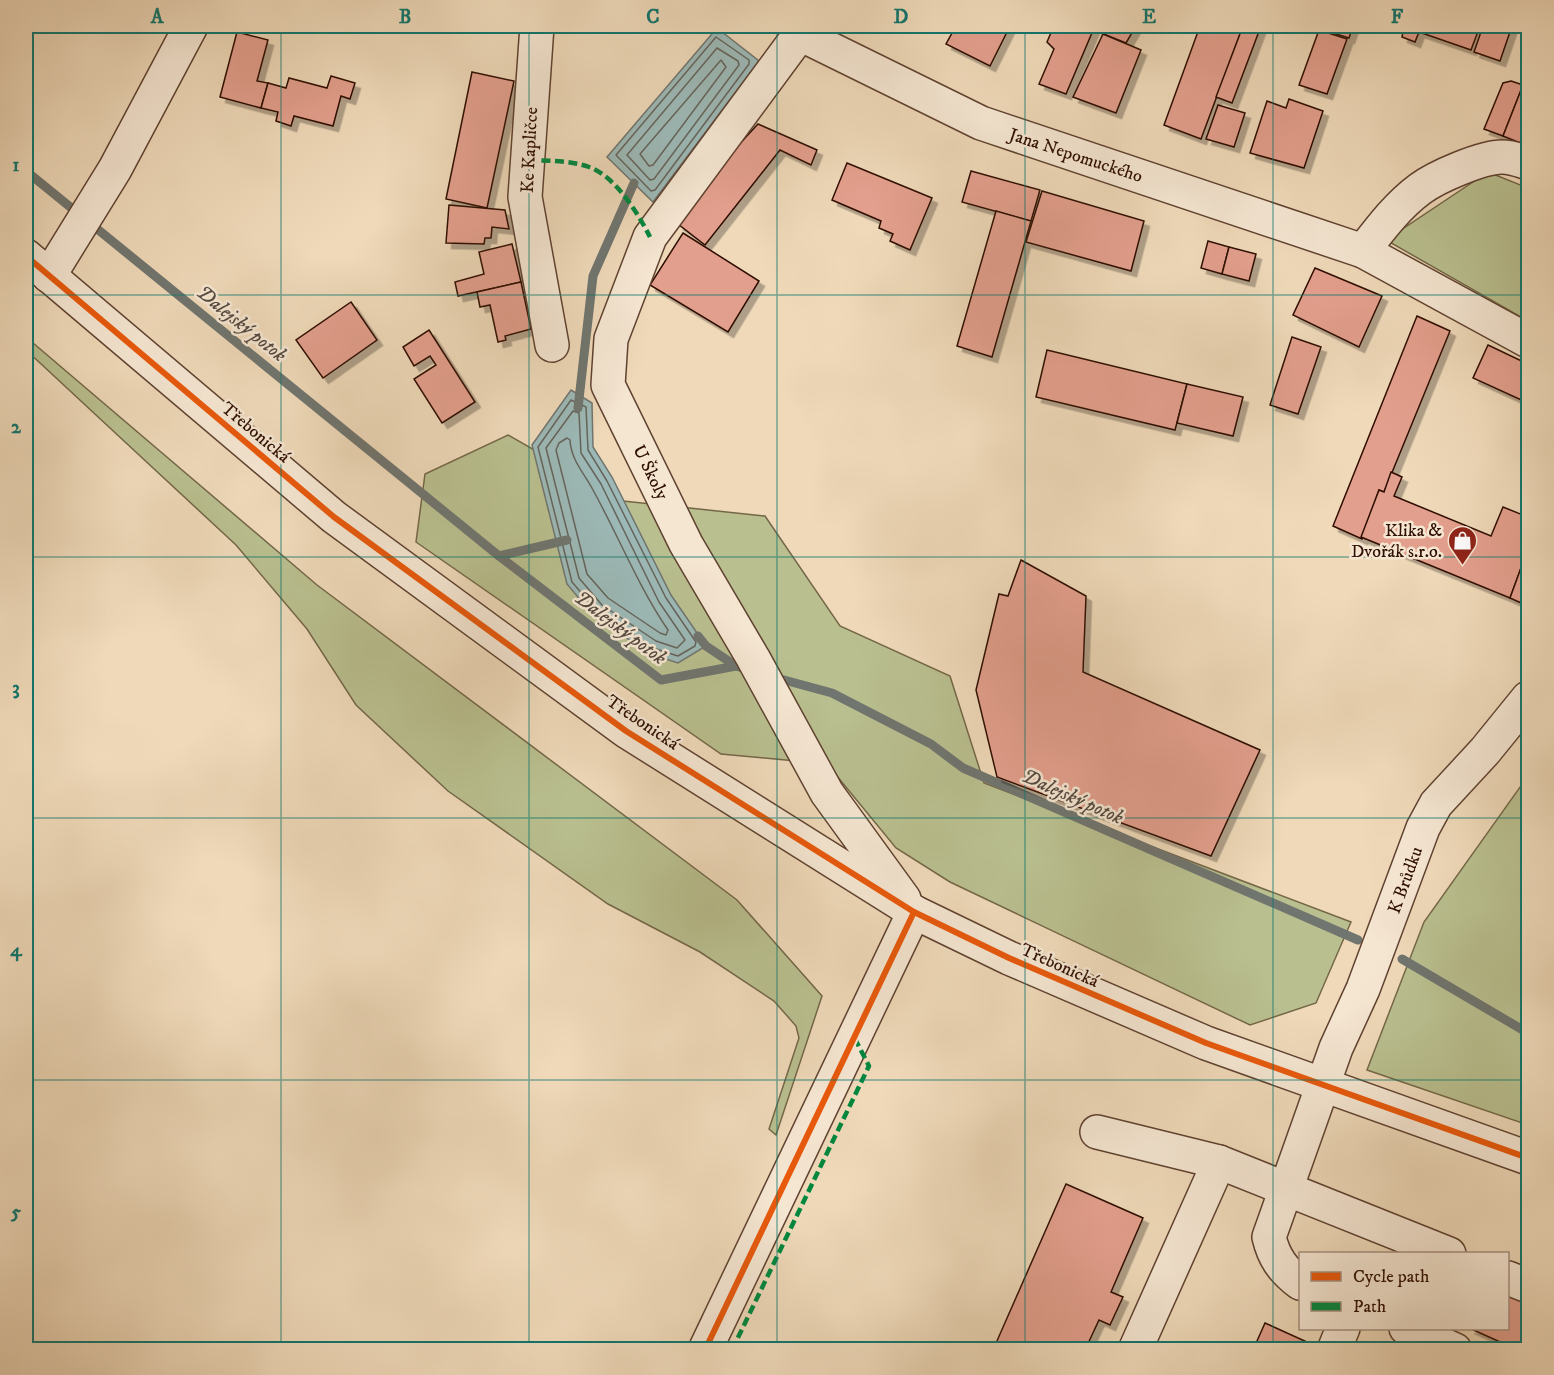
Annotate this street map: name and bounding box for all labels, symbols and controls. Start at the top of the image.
text: A [150,5,165,30]
text: B [399,5,411,30]
text: C [646,5,660,30]
text: D [894,5,909,30]
text: E [1142,5,1156,30]
text: F [1391,5,1404,30]
street label: Ke Kapličce [517,107,543,194]
street label: Jana Nepomuckého [1004,123,1146,188]
text: 1 [12,153,20,178]
water label: Dalejský potok [191,280,292,368]
street label: Třebonická [216,398,295,468]
text: 2 [11,415,22,440]
street label: U Školy [627,441,674,504]
place label: Klika & Dvořák s.r.o. [1351,520,1442,563]
shop icon: Klika & Dvořák s.r.o. [1447,524,1479,566]
water label: Dalejský potok [569,586,671,671]
text: 3 [12,676,20,701]
street label: Třebonická [602,690,683,755]
water label: Dalejský potok [1018,764,1128,831]
street label: K Brůdku [1384,844,1428,917]
text: 4 [10,938,23,963]
street label: Třebonická [1017,939,1102,993]
text: 5 [10,1200,21,1225]
legend [1299,1252,1509,1330]
text: Cycle path [1353,1266,1430,1288]
text: Path [1353,1296,1387,1318]

